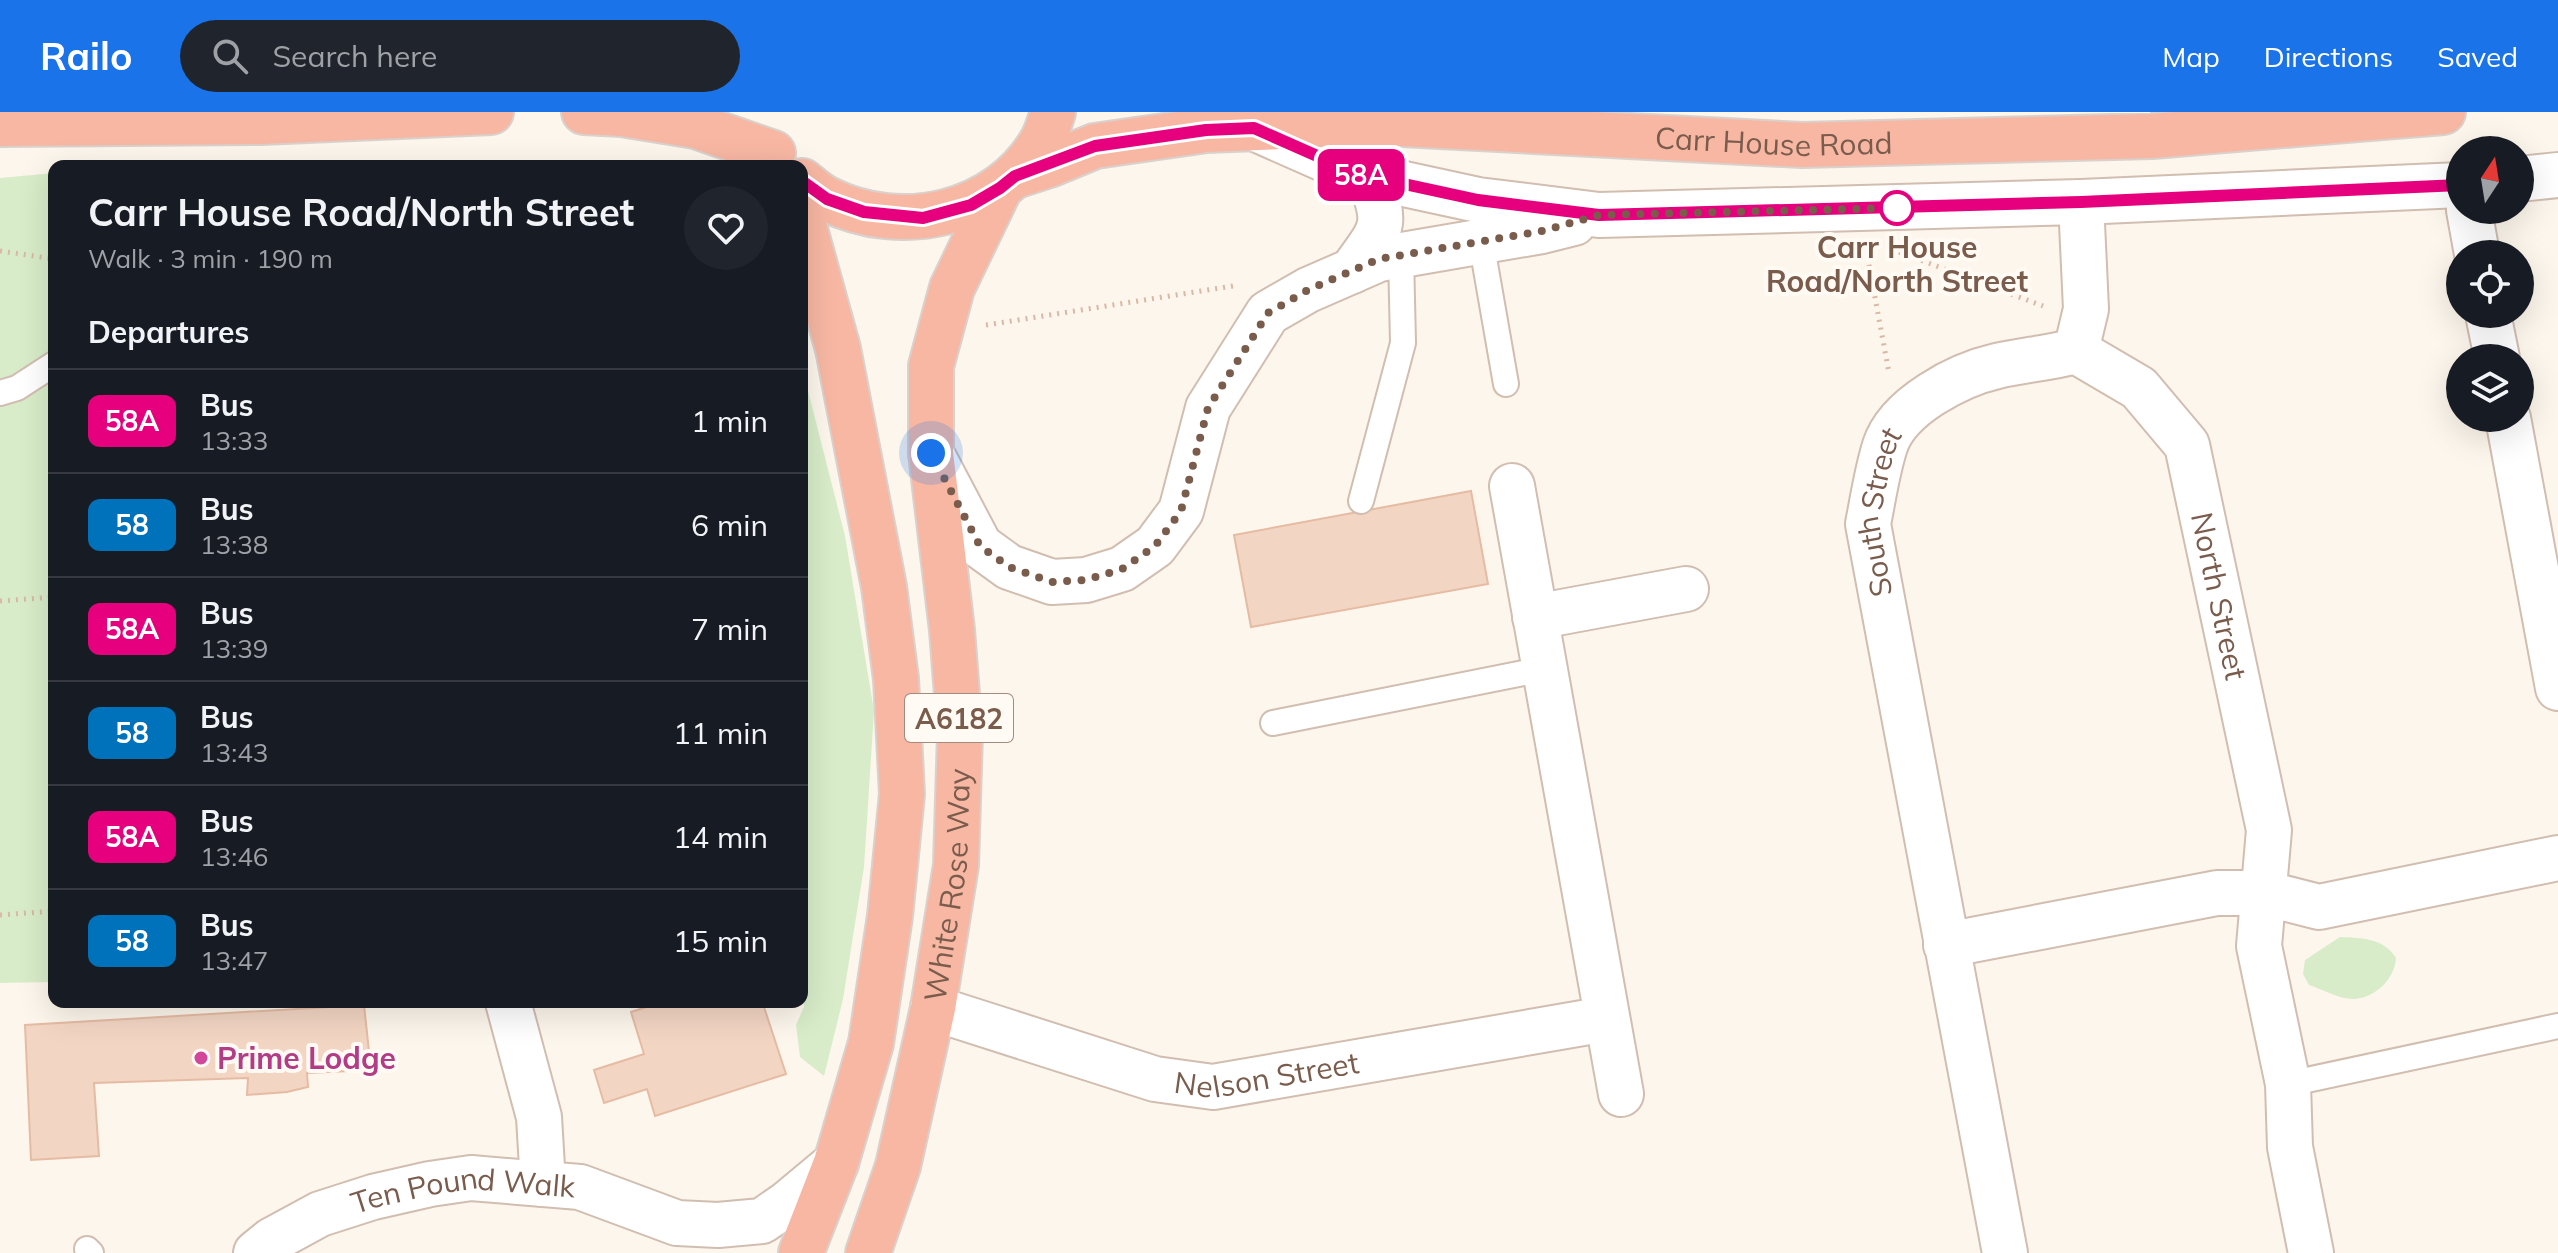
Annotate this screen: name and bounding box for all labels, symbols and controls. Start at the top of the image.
search box [180,20,740,92]
text: Railo [40,32,132,80]
icon: search [208,34,252,78]
text: Search here [272,37,437,75]
text: Map [2162,39,2220,74]
text: Directions [2264,39,2393,74]
text: Saved [2437,39,2518,74]
street label: Carr House Road [1654,118,1893,164]
north arrow [2446,136,2534,224]
map controls [2446,136,2534,432]
line badge: 58A [1315,149,1407,201]
text: 58A [1334,157,1388,192]
button: heart [684,186,768,270]
text: Carr House Road/North Street [88,188,634,236]
marker: Carr House Road/North Street [1880,191,1914,225]
place label: Carr House Road/North Street [1766,228,2028,300]
button: locate [2446,240,2534,328]
text: Walk · 3 min · 190 m [88,242,333,275]
text: Departures [88,313,249,351]
button: layers [2446,344,2534,432]
text: Bus [200,386,254,424]
text: 1 min [691,402,768,440]
text: 58A [105,403,159,438]
street label: South Street [1848,420,1909,600]
text: 13:33 [200,424,268,457]
your location [911,433,951,473]
text: Bus [200,490,254,528]
text: 6 min [691,506,768,544]
text: 58 [115,507,149,542]
street label: North Street [2183,509,2255,683]
text: 13:38 [200,528,268,561]
text: Bus [200,594,254,632]
text: 7 min [691,610,768,648]
text: 58A [105,611,159,646]
text: 13:39 [200,632,268,665]
road number: A6182 [905,694,1013,742]
text: Bus [200,698,254,736]
text: 11 min [673,714,768,752]
text: 58 [115,715,149,750]
text: 13:43 [200,736,268,769]
street label: White Rose Way [915,768,978,1004]
text: Bus [200,802,254,840]
text: 14 min [673,818,768,856]
text: 58A [105,819,159,854]
text: 13:46 [200,840,268,873]
text: Bus [200,906,254,944]
text: 15 min [673,922,768,960]
text: 58 [115,923,149,958]
text: 13:47 [200,944,268,977]
place label: Prime Lodge [217,1039,396,1077]
street label: Nelson Street [1172,1043,1362,1106]
marker: Prime Lodge [192,1049,210,1067]
street label: Ten Pound Walk [346,1158,577,1222]

